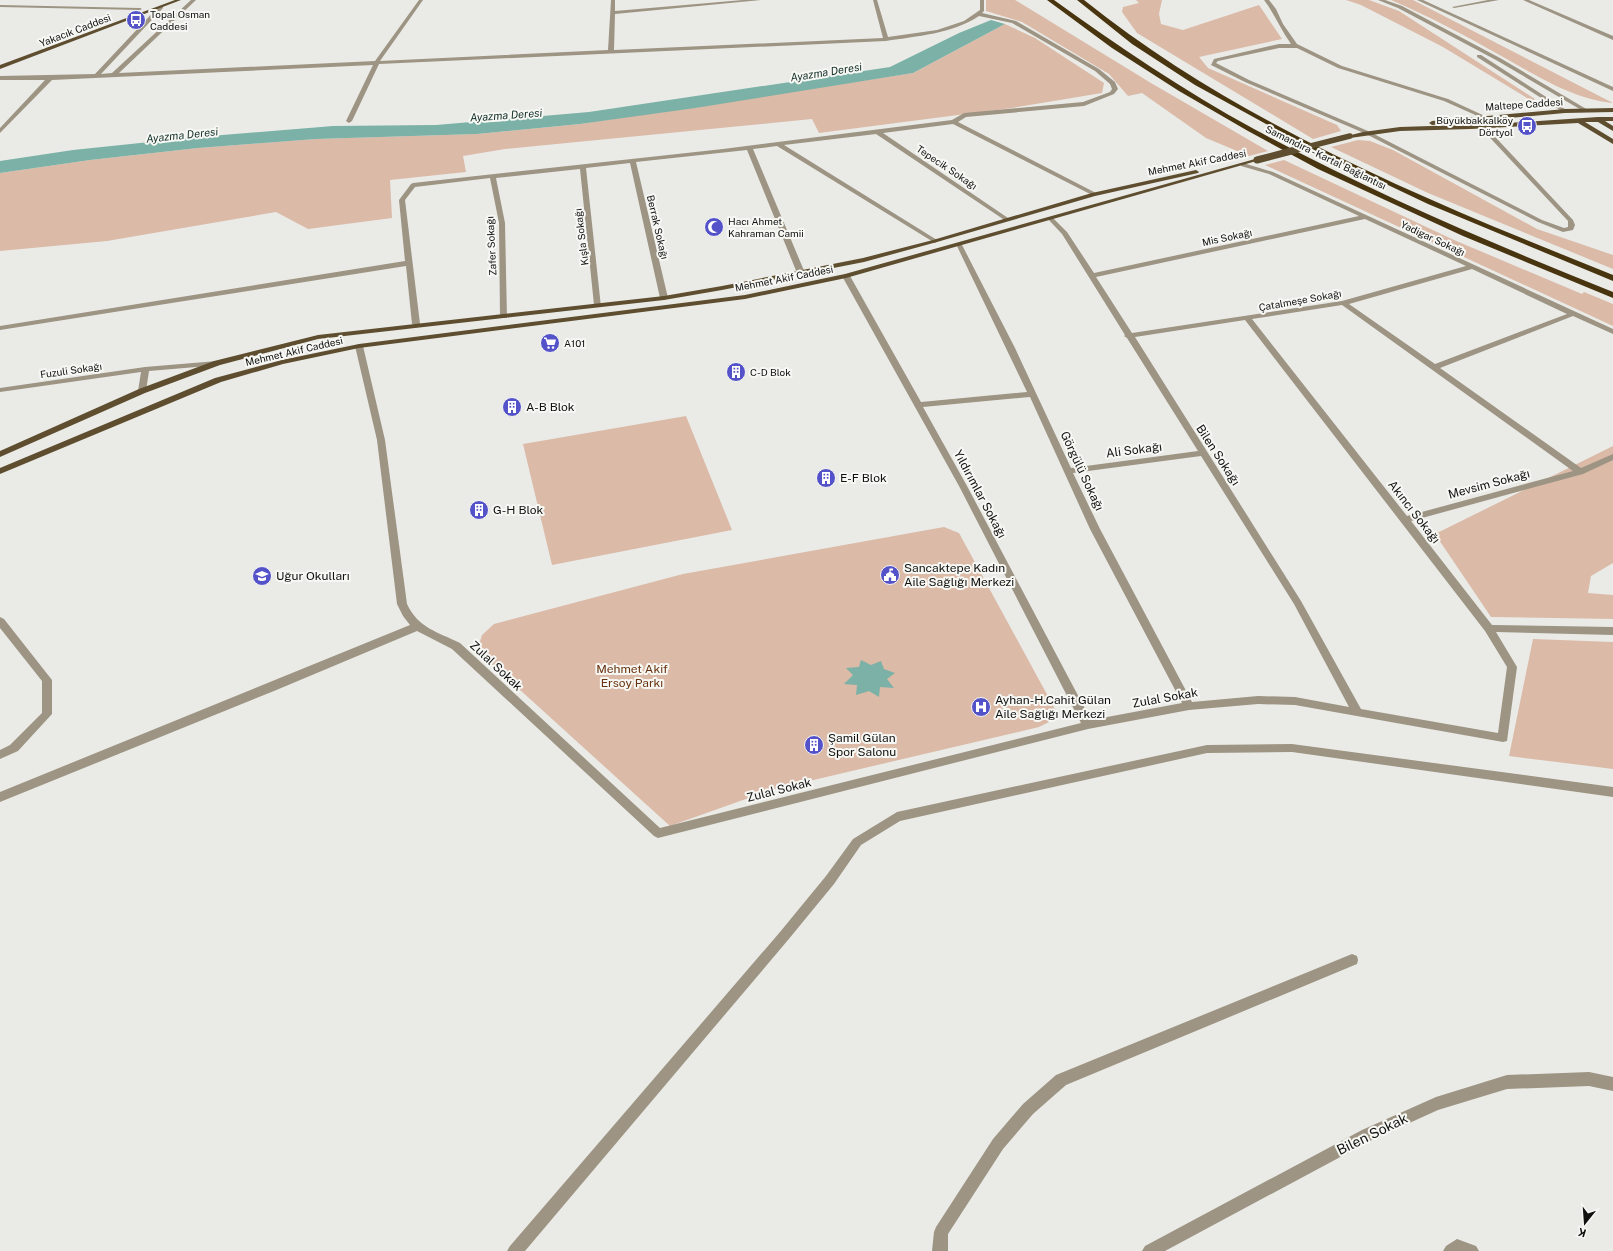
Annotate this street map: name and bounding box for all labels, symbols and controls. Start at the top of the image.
place label: Topal Osman Caddesi [150,8,210,32]
bus stop icon: Topal Osman Caddesi [125,9,147,31]
street label: Yakacık Caddesi [38,11,112,49]
water label: Ayazma Deresi [789,60,863,84]
street label: Maltepe Caddesi [1485,95,1563,113]
water label: Ayazma Deresi [469,106,543,124]
place label: Büyükbakkalköy Dörtyol [1436,114,1514,138]
bus stop icon: Büyükbakkalköy Dörtyol [1516,115,1538,137]
street label: Samandıra - Kartal Bağlantısı [1264,122,1388,192]
water label: Ayazma Deresi [145,125,219,145]
street label: Tepecik Sokağı [914,142,980,192]
street label: Mehmet Akif Caddesi [1147,147,1247,177]
street label: Berrak Sokağı [645,194,671,260]
street label: Kışla Sokağı [572,208,590,266]
place label: Hacı Ahmet Kahraman Camii [728,215,804,239]
street label: Zafer Sokağı [483,216,499,276]
mosque icon: Hacı Ahmet Kahraman Camii [703,216,725,238]
street label: Yadigar Sokağı [1399,218,1467,258]
street label: Mis Sokağı [1201,226,1253,248]
street label: Mehmet Akif Caddesi [734,263,834,293]
street label: Çatalmeşe Sokağı [1258,287,1342,313]
supermarket icon: A101 [539,332,561,354]
street label: Mehmet Akif Caddesi [244,334,344,368]
place label: A101 [564,337,585,349]
street label: Fuzuli Sokağı [39,360,103,380]
building icon: C-D Blok [725,361,747,383]
place label: C-D Blok [750,366,791,378]
building icon: A-B Blok [501,396,523,418]
place label: A-B Blok [526,400,575,414]
street label: Bilen Sokağı [1193,422,1243,488]
street label: Görgülü Sokağı [1057,429,1107,513]
street label: Ali Sokağı [1105,440,1163,460]
street label: Yıldırımlar Sokağı [951,447,1009,541]
street label: Mevsim Sokağı [1447,466,1531,502]
building icon: E-F Blok [815,467,837,489]
place label: E-F Blok [840,471,887,485]
street label: Akıncı Sokağı [1385,478,1443,546]
building icon: G-H Blok [468,499,490,521]
place label: G-H Blok [493,503,544,517]
place label: Sancaktepe Kadın Aile Sağlığı Merkezi [904,561,1014,589]
public building icon: Sancaktepe Kadın Aile Sağlığı Merkezi [879,564,901,586]
school or university icon: Uğur Okulları [251,565,273,587]
place label: Uğur Okulları [276,569,350,583]
street label: Zulal Sokak [467,638,525,694]
park label: Mehmet Akif Ersoy Parkı [596,662,668,690]
street label: Zulal Sokak [1131,685,1199,711]
place label: Ayhan-H.Cahit Gülan Aile Sağlığı Merkezi [995,693,1111,721]
hospital icon: Ayhan-H.Cahit Gülan Aile Sağlığı Merkezi [970,696,992,718]
place label: Şamil Gülan Spor Salonu [828,731,896,759]
building icon: Şamil Gülan Spor Salonu [803,734,825,756]
street label: Zulal Sokak [745,775,813,805]
street label: Bilen Sokak [1334,1110,1410,1158]
north arrow [1565,1203,1605,1243]
text: K [1576,1226,1588,1239]

